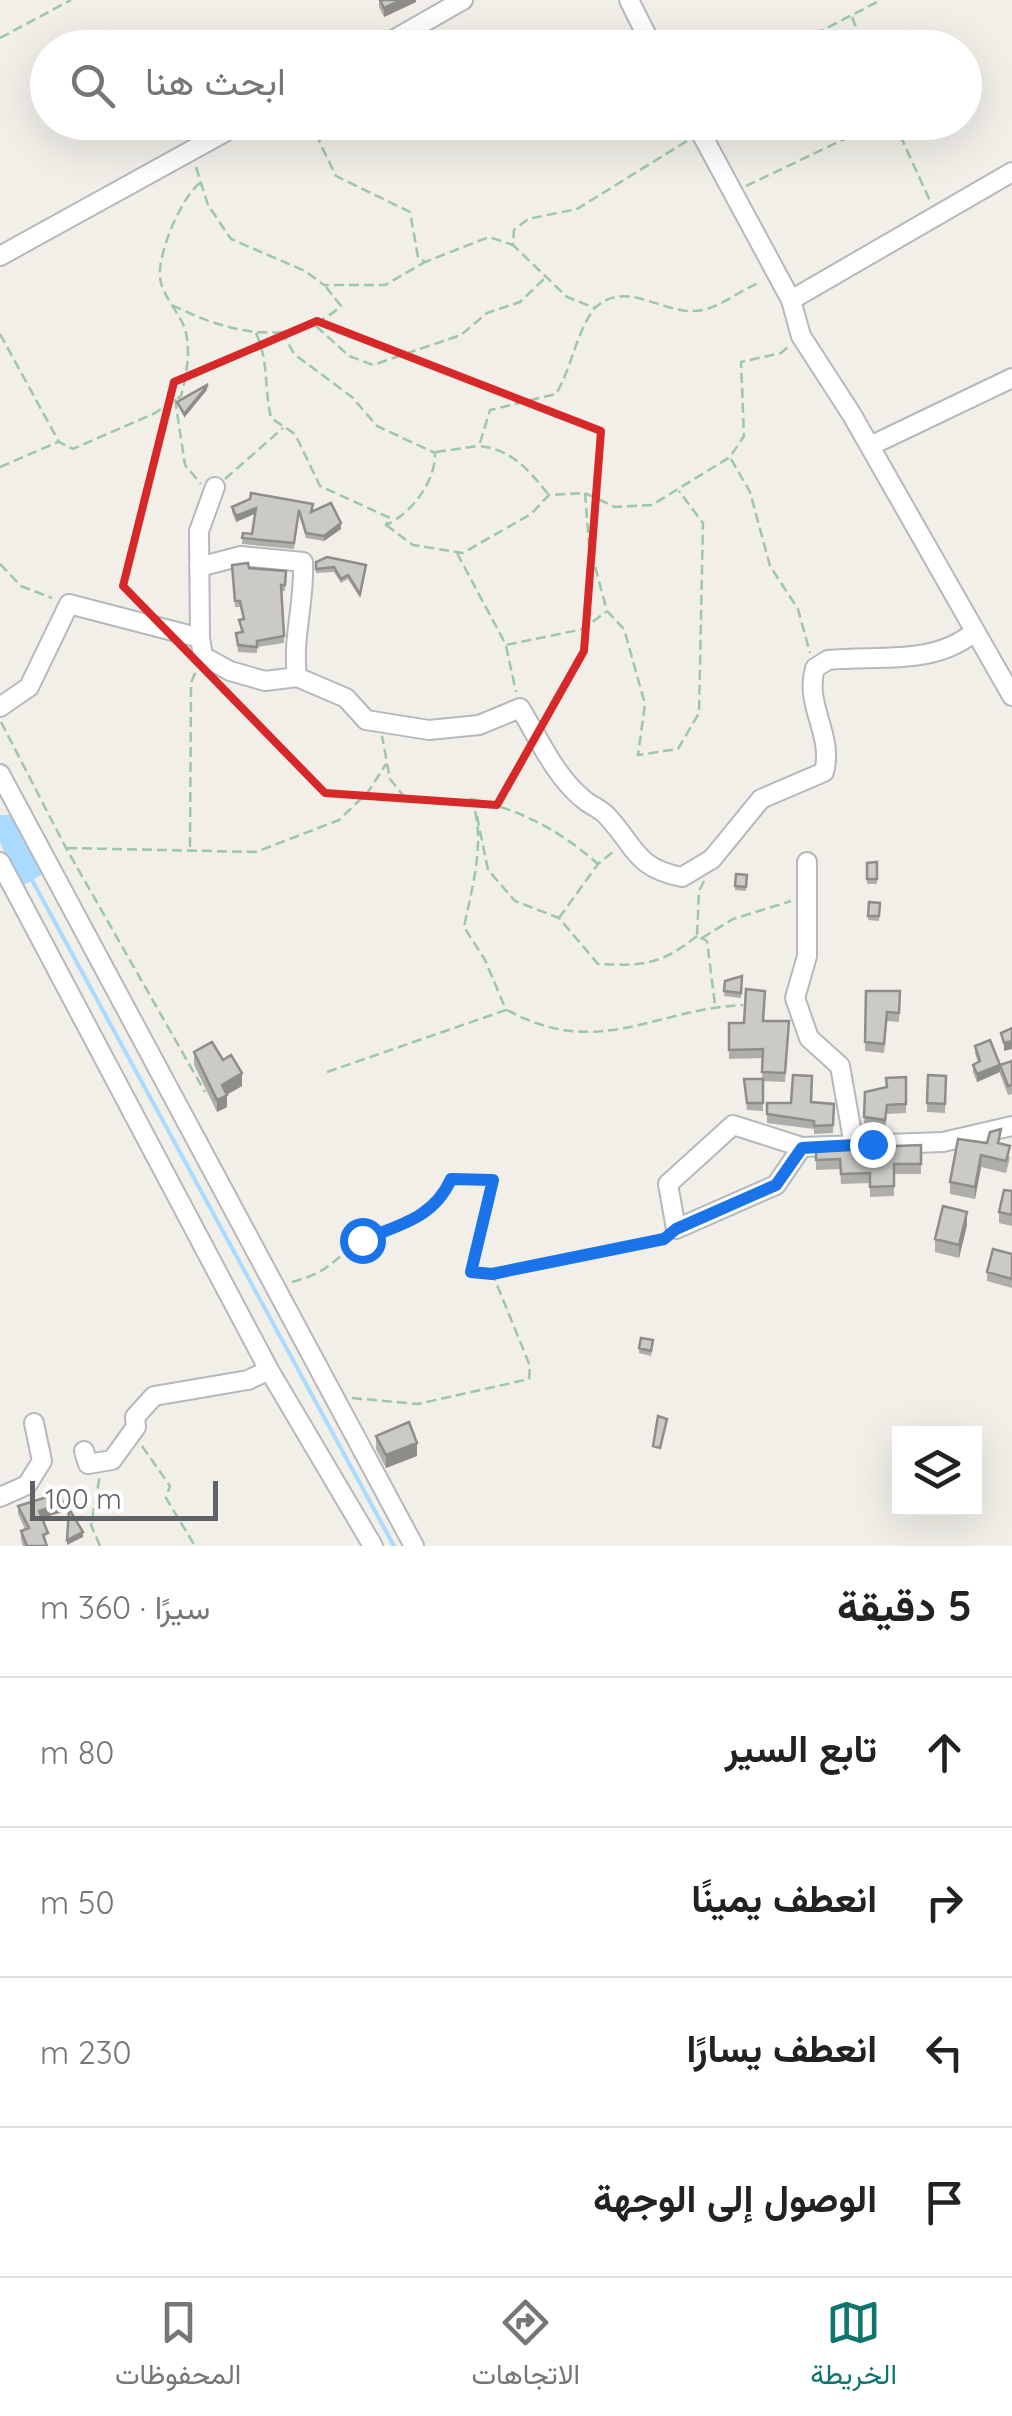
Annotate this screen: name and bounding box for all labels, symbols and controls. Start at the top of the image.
search box [30,30,982,140]
text: ابحث هنا [145,57,286,105]
icon: search [65,58,120,113]
route end [850,1122,896,1168]
route start [340,1218,386,1264]
map controls [892,1426,982,1516]
button: layers [892,1426,982,1516]
scale bar [30,1476,218,1520]
text: 100 m [45,1481,122,1516]
text: 5 دقيقة [837,1579,972,1632]
text: سيرًا · 360 m [40,1587,210,1627]
text: تابع السير [725,1724,877,1772]
icon: ahead [917,1725,972,1780]
text: 80 m [40,1732,114,1772]
text: انعطف يمينًا [691,1874,877,1922]
icon: right [917,1875,972,1930]
text: 50 m [40,1882,114,1922]
text: انعطف يسارًا [687,2024,877,2072]
icon: left [917,2025,972,2080]
text: 230 m [40,2032,131,2072]
text: الوصول إلى الوجهة [593,2174,877,2222]
icon: arrive [917,2175,972,2230]
tab: المحفوظات [115,2295,241,2399]
tab: الاتجاهات [471,2295,580,2399]
tab: الخريطة [810,2295,897,2399]

